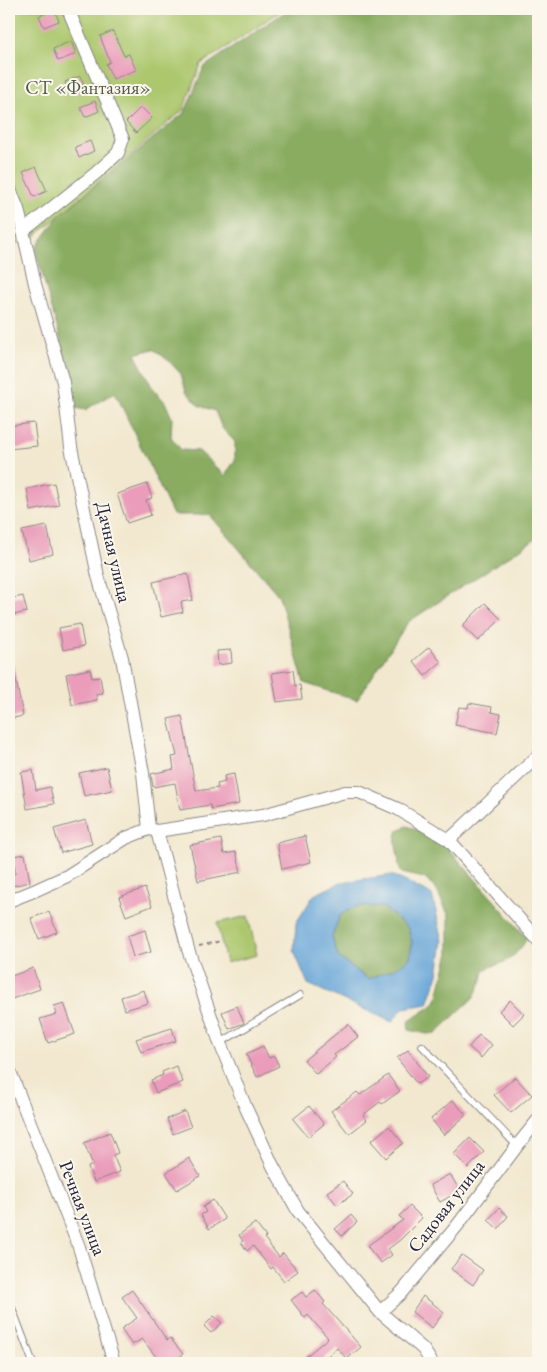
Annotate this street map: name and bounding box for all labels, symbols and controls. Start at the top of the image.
park label: СТ «Фантазия» [25,75,151,100]
street label: Дачная улица [90,499,138,606]
street label: Садовая улица [402,1154,490,1258]
street label: Речная улица [53,1157,113,1259]

